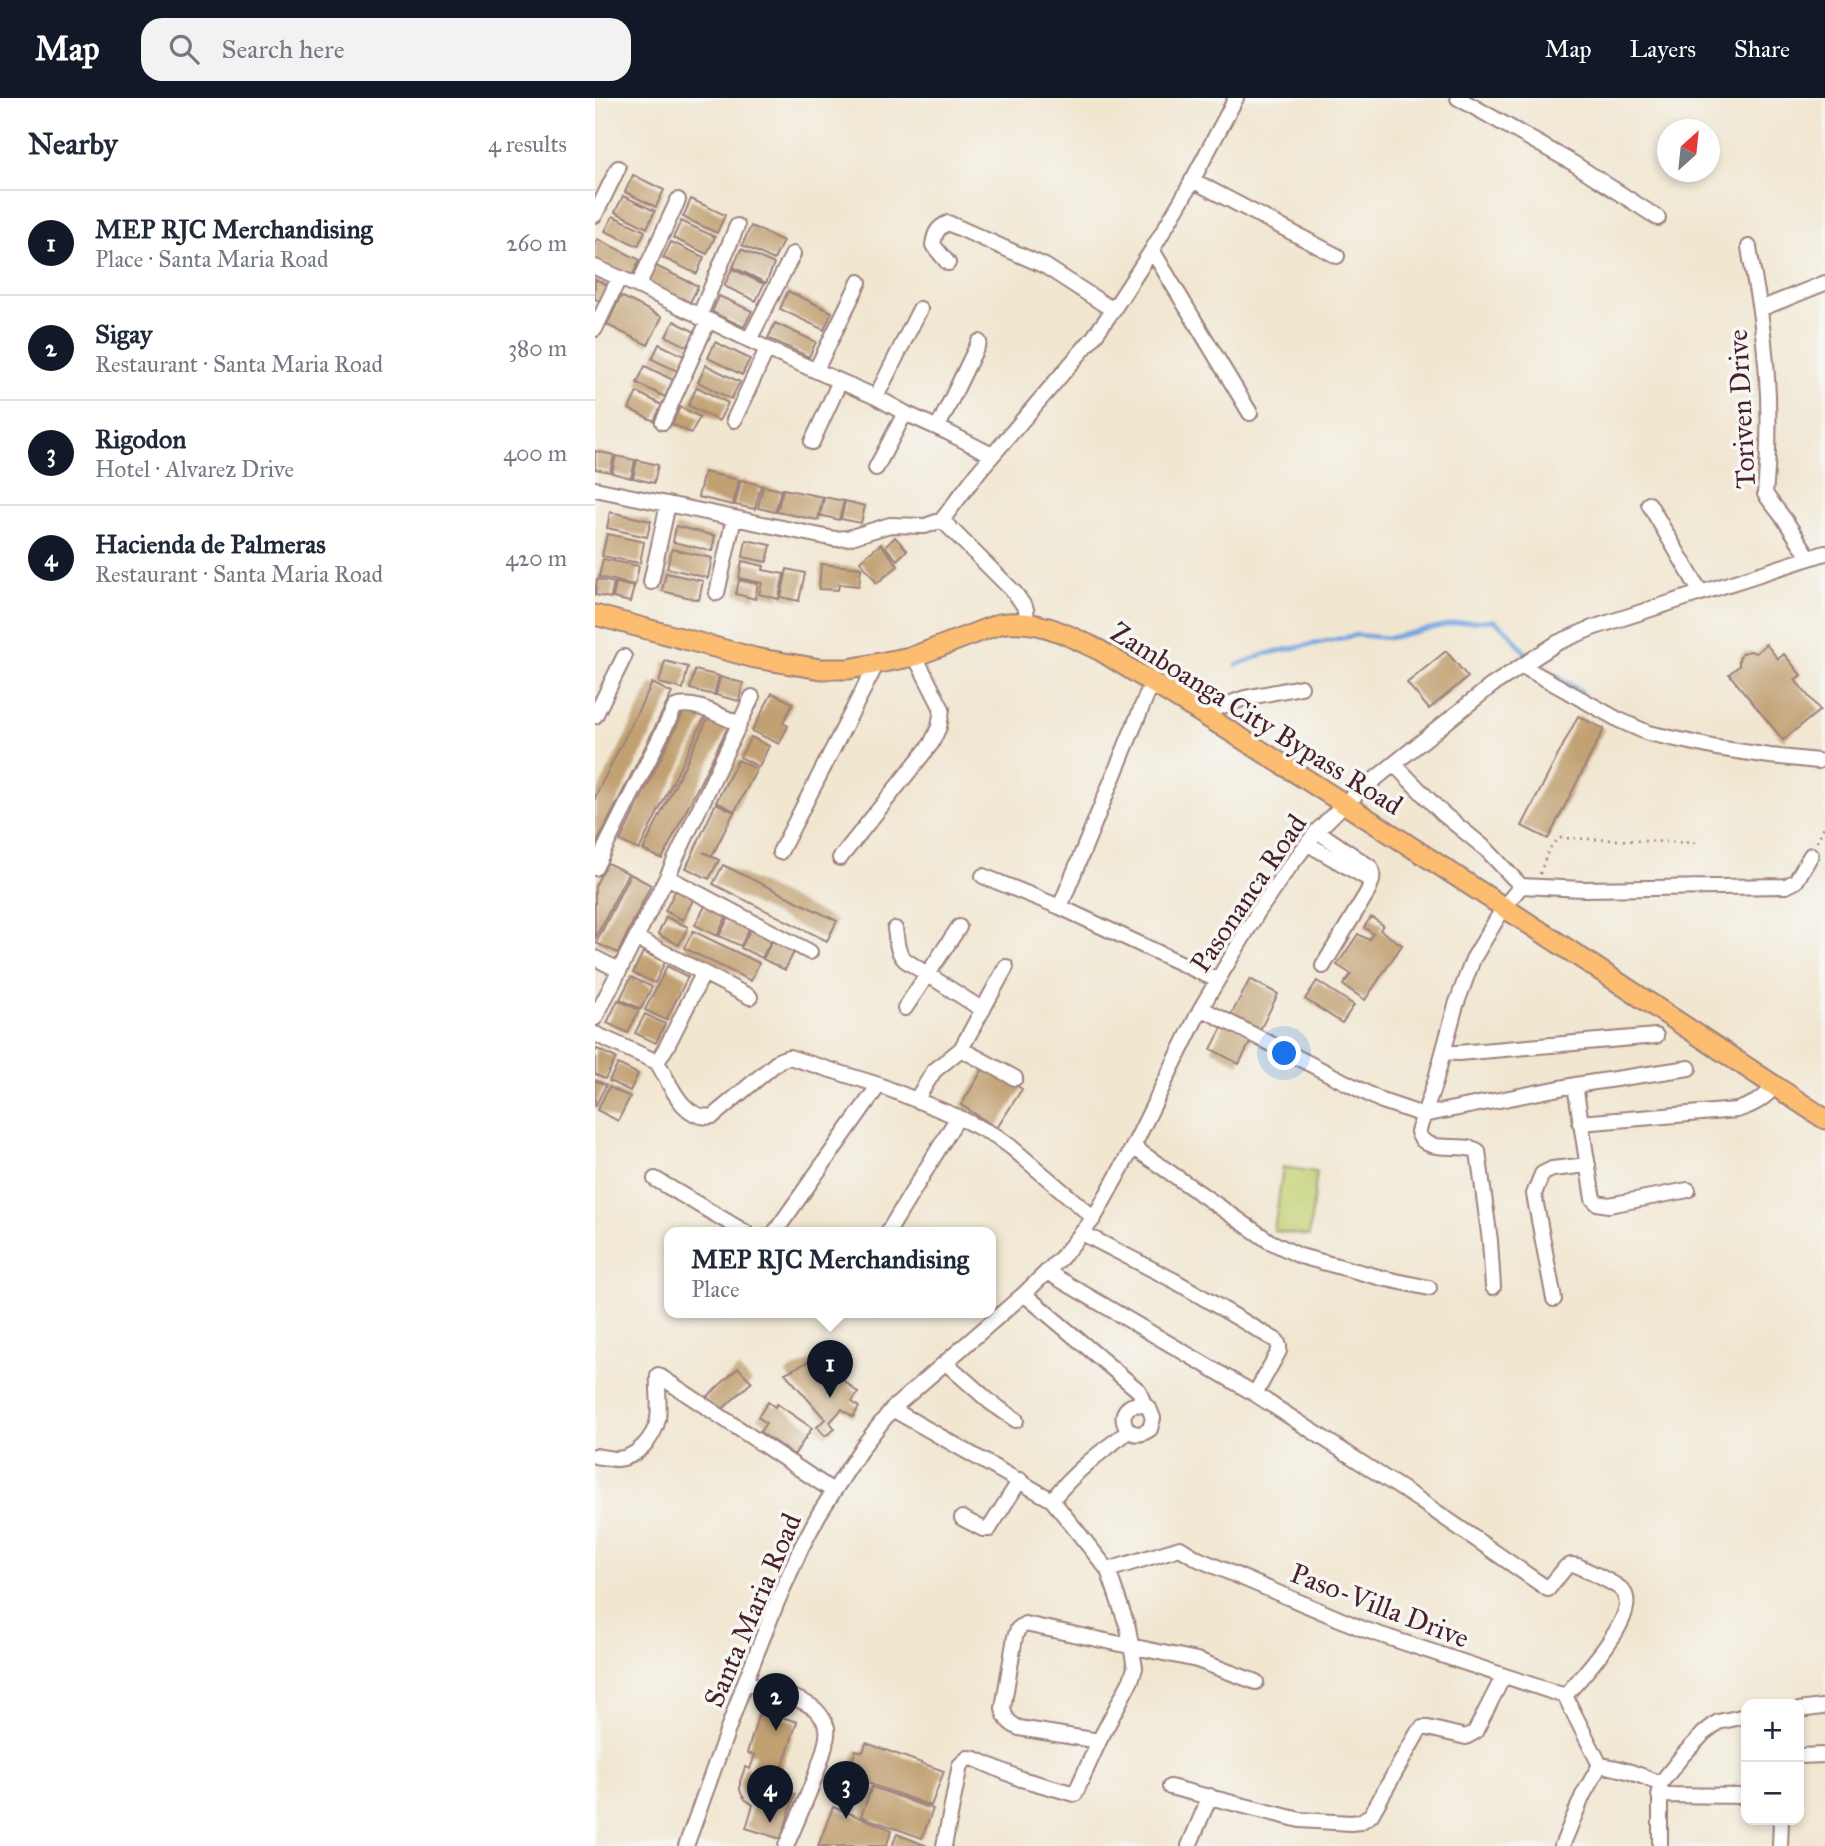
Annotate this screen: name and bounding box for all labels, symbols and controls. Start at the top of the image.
search box [141,18,631,81]
text: Map [35,29,99,69]
icon: search [165,30,203,68]
text: Search here [221,33,345,65]
text: Map [1545,34,1592,64]
text: Layers [1630,34,1696,64]
text: Share [1734,34,1790,64]
north arrow [1657,119,1720,182]
text: Nearby [28,126,118,162]
text: 4 results [488,130,567,158]
text: MEP RJC Merchandising [95,213,373,245]
text: 1 [46,229,56,257]
text: 260 m [506,229,567,257]
text: Place · Santa Maria Road [95,245,328,273]
text: Sigay [95,318,152,350]
street label: Toriven Drive [1720,328,1763,490]
text: 2 [45,334,57,362]
text: 380 m [508,334,567,362]
text: Restaurant · Santa Maria Road [95,350,383,378]
text: Rigodon [95,423,186,455]
text: 3 [46,439,56,467]
text: 400 m [503,439,567,467]
text: Hotel · Alvarez Drive [95,455,294,483]
text: Hacienda de Palmeras [95,528,326,560]
text: 4 [45,544,57,572]
text: 420 m [505,544,567,572]
text: Restaurant · Santa Maria Road [95,560,383,588]
street label: Zamboanga City Bypass Road [1104,614,1409,823]
street label: Pasonanca Road [1183,807,1314,979]
your location [1267,1036,1301,1070]
popup [664,1227,996,1318]
text: MEP RJC Merchandising [691,1243,969,1275]
text: Place [691,1275,740,1303]
pin: 1 [807,1340,853,1398]
street label: Santa Maria Road [696,1508,809,1712]
street label: Paso-Villa Drive [1286,1555,1474,1656]
pin: 2 [753,1673,799,1731]
map controls [1741,1699,1804,1825]
button: + [1741,1699,1804,1762]
pin: 3 [823,1761,869,1819]
button: − [1741,1762,1804,1825]
pin: 4 [747,1765,793,1823]

